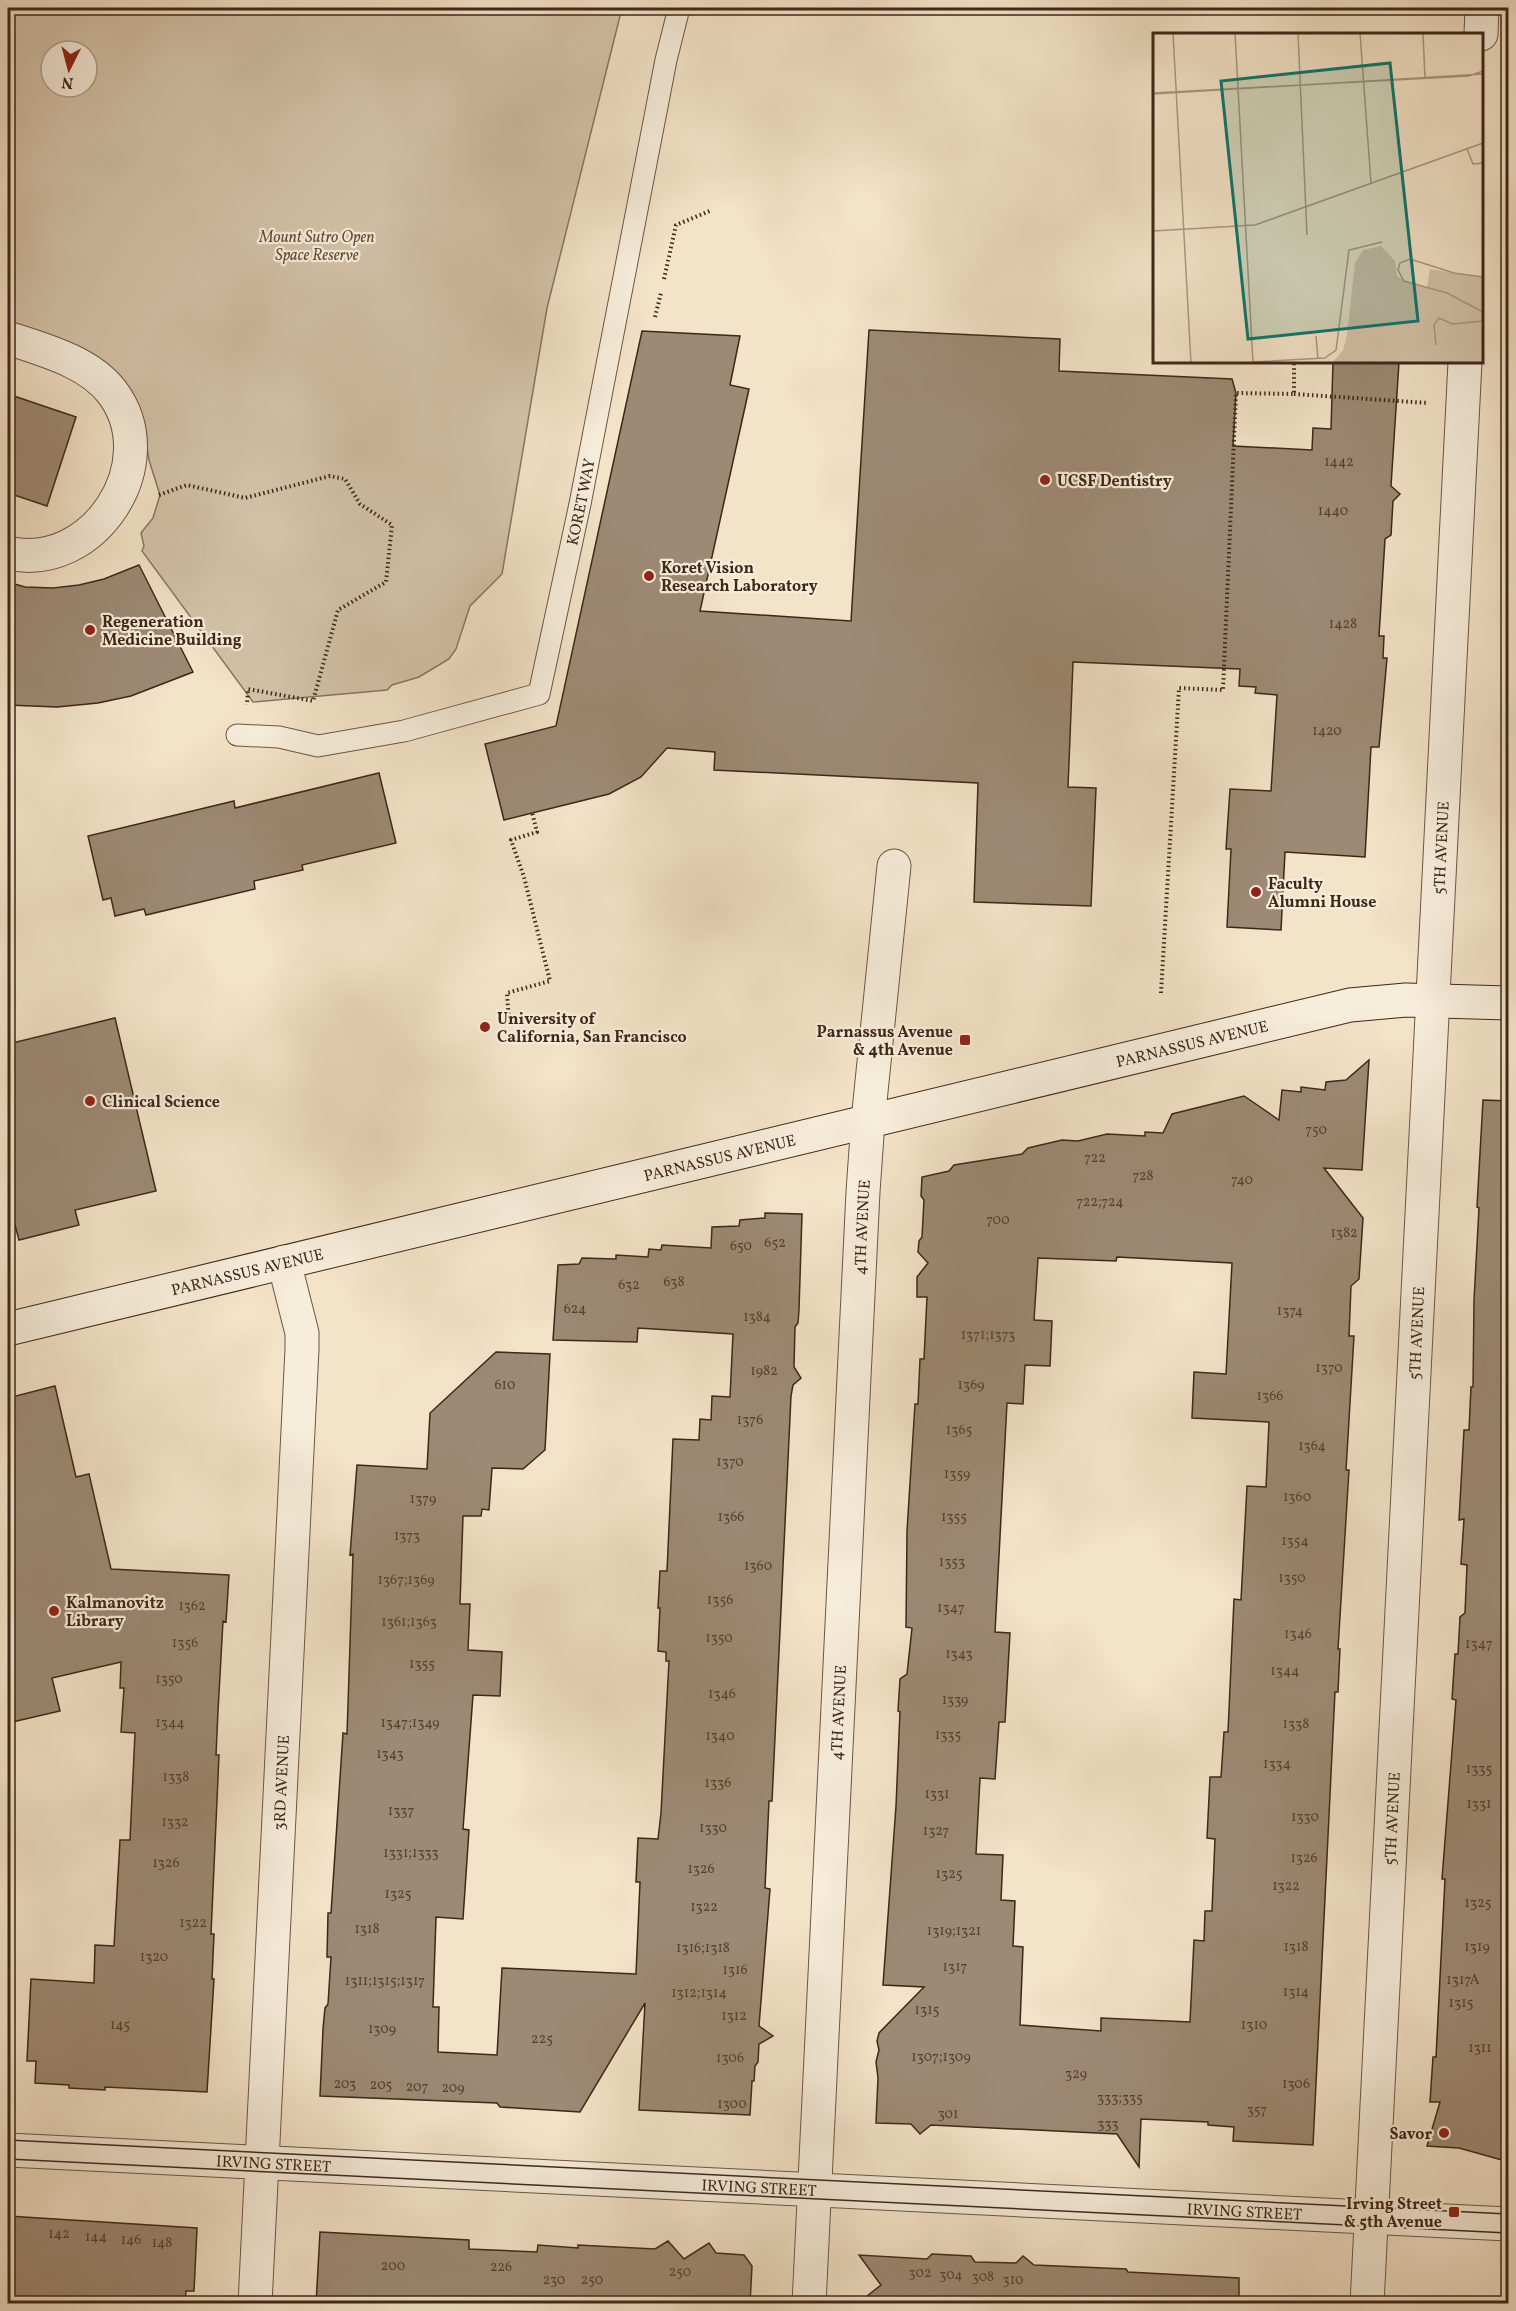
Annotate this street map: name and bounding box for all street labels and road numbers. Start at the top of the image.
street label: KORET WAY [562,457,602,548]
street label: 5TH AVENUE [1429,801,1456,895]
street label: PARNASSUS AVENUE [1114,1016,1271,1074]
street label: PARNASSUS AVENUE [642,1130,798,1188]
street label: 4TH AVENUE [850,1179,877,1276]
street label: PARNASSUS AVENUE [169,1244,326,1302]
street label: 5TH AVENUE [1405,1286,1431,1381]
street label: 4TH AVENUE [826,1665,853,1761]
street label: 3RD AVENUE [269,1734,296,1831]
street label: 5TH AVENUE [1380,1771,1407,1866]
street label: IRVING STREET [215,2151,332,2179]
street label: IRVING STREET [701,2175,817,2203]
street label: IRVING STREET [1186,2199,1303,2227]

